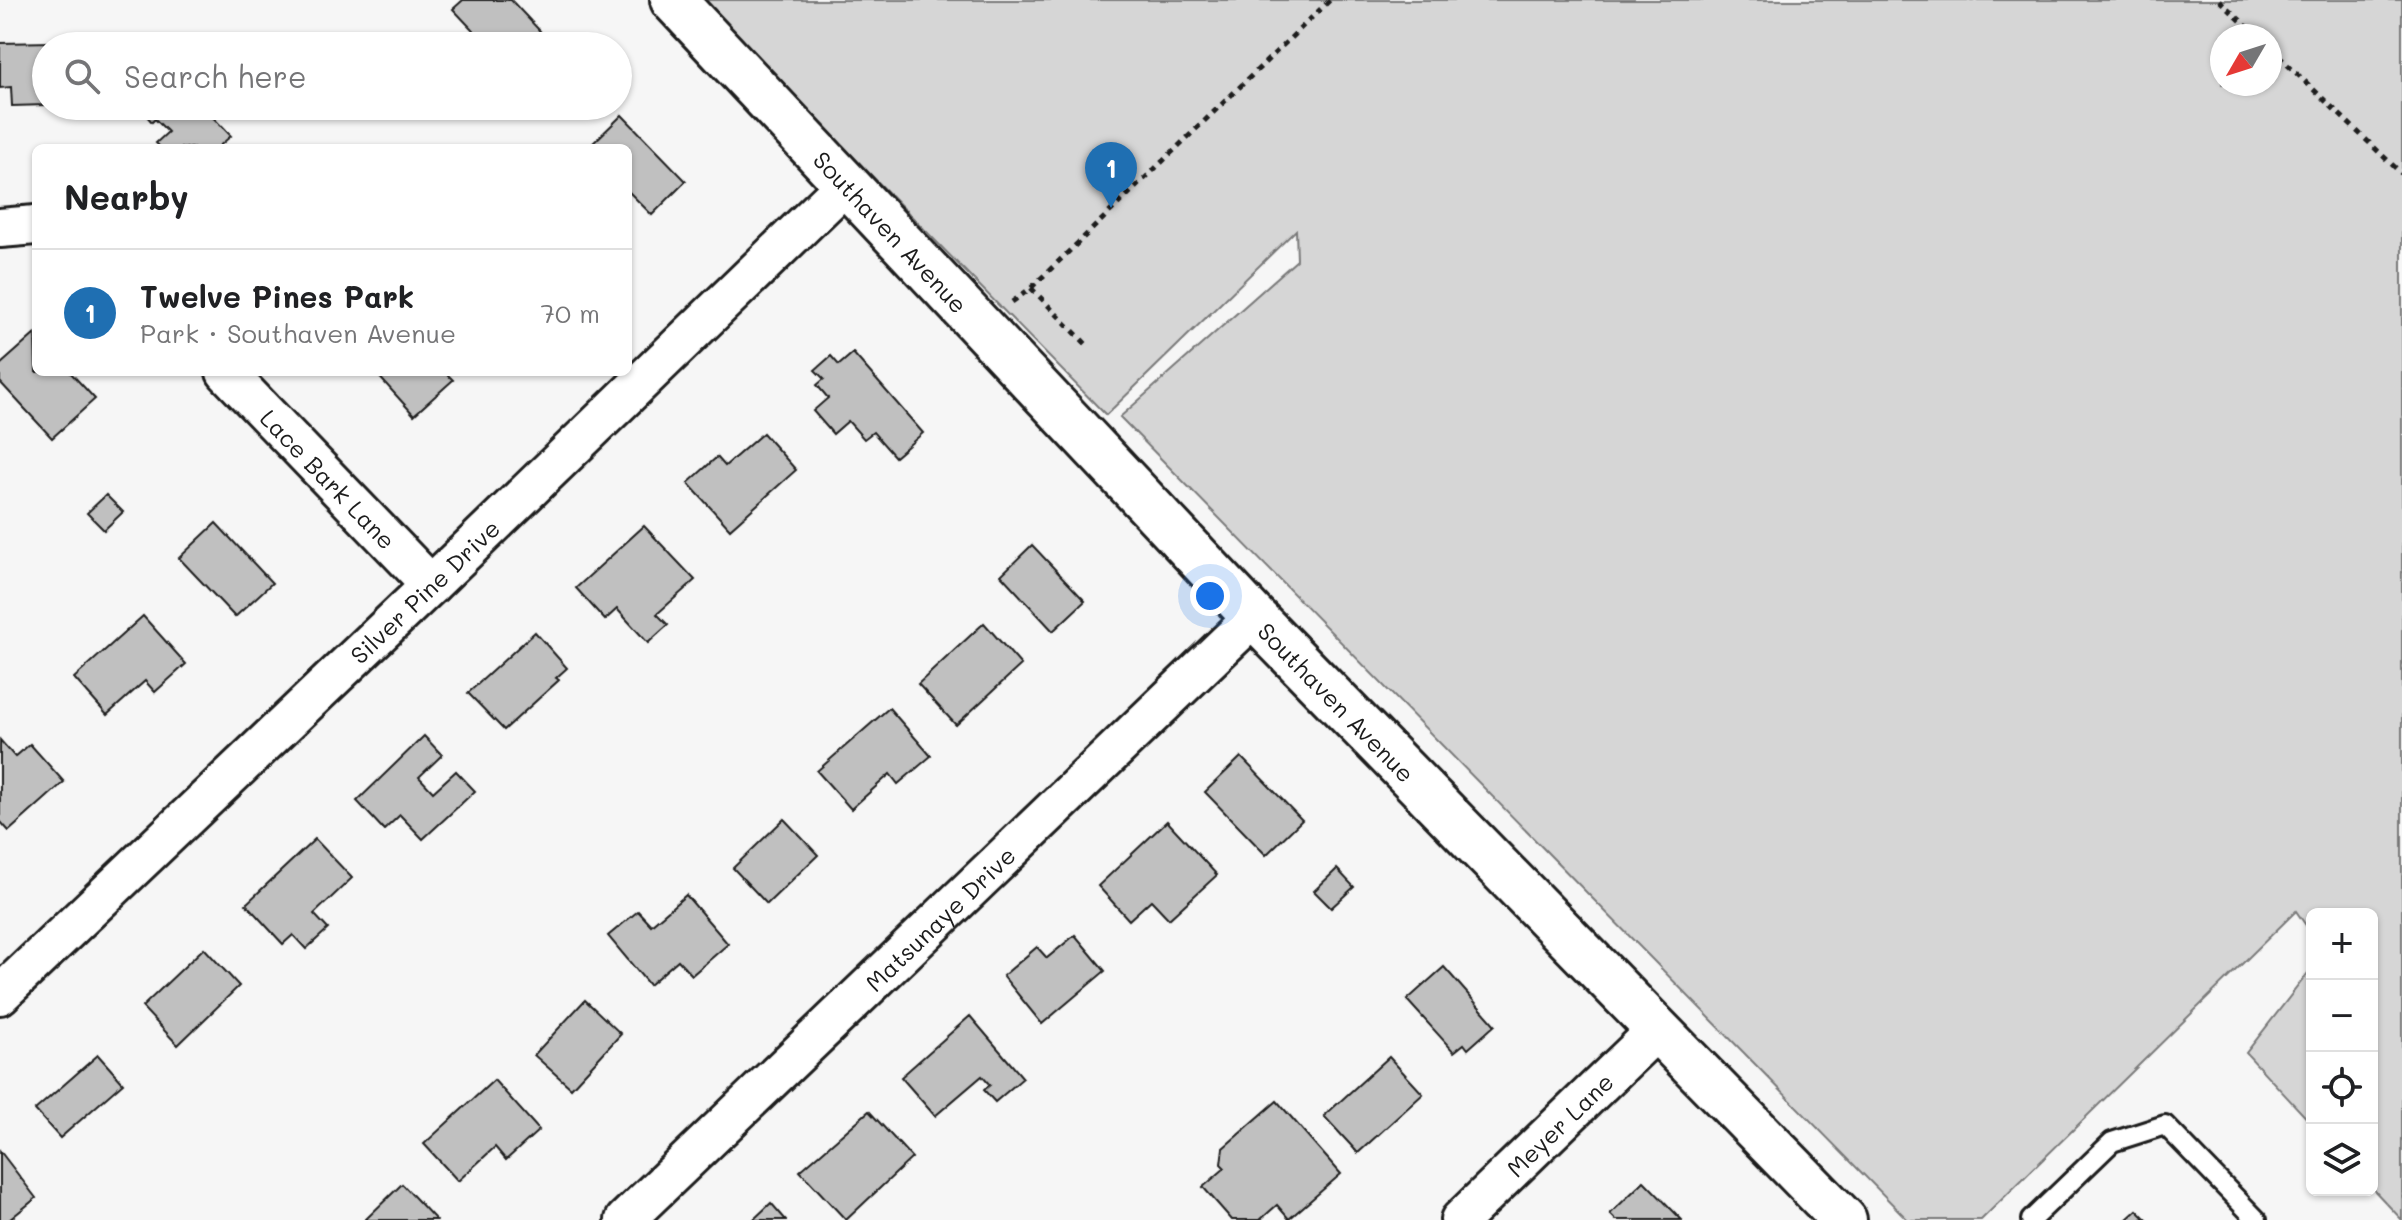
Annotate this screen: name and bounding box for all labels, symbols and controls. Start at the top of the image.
north arrow [2210,24,2282,96]
search box [32,32,632,120]
icon: search [60,54,104,98]
text: Search here [124,56,307,96]
pin: 1 [1085,142,1137,208]
street label: Southaven Avenue [807,144,975,319]
text: Nearby [64,174,189,219]
text: Twelve Pines Park [140,276,414,316]
text: 1 [84,296,96,330]
text: 70 m [540,296,600,330]
text: Park · Southaven Avenue [140,316,456,350]
street label: Lace Bark Lane [254,402,403,555]
street label: Silver Pine Drive [343,512,506,670]
your location [1190,576,1230,616]
street label: Southaven Avenue [1252,615,1422,788]
street label: Matsunaye Drive [858,839,1021,997]
map controls [2306,908,2378,1196]
button: + [2306,908,2378,980]
button: − [2306,980,2378,1052]
button: locate [2306,1052,2378,1124]
street label: Meyer Lane [1499,1066,1619,1183]
button: layers [2306,1124,2378,1196]

